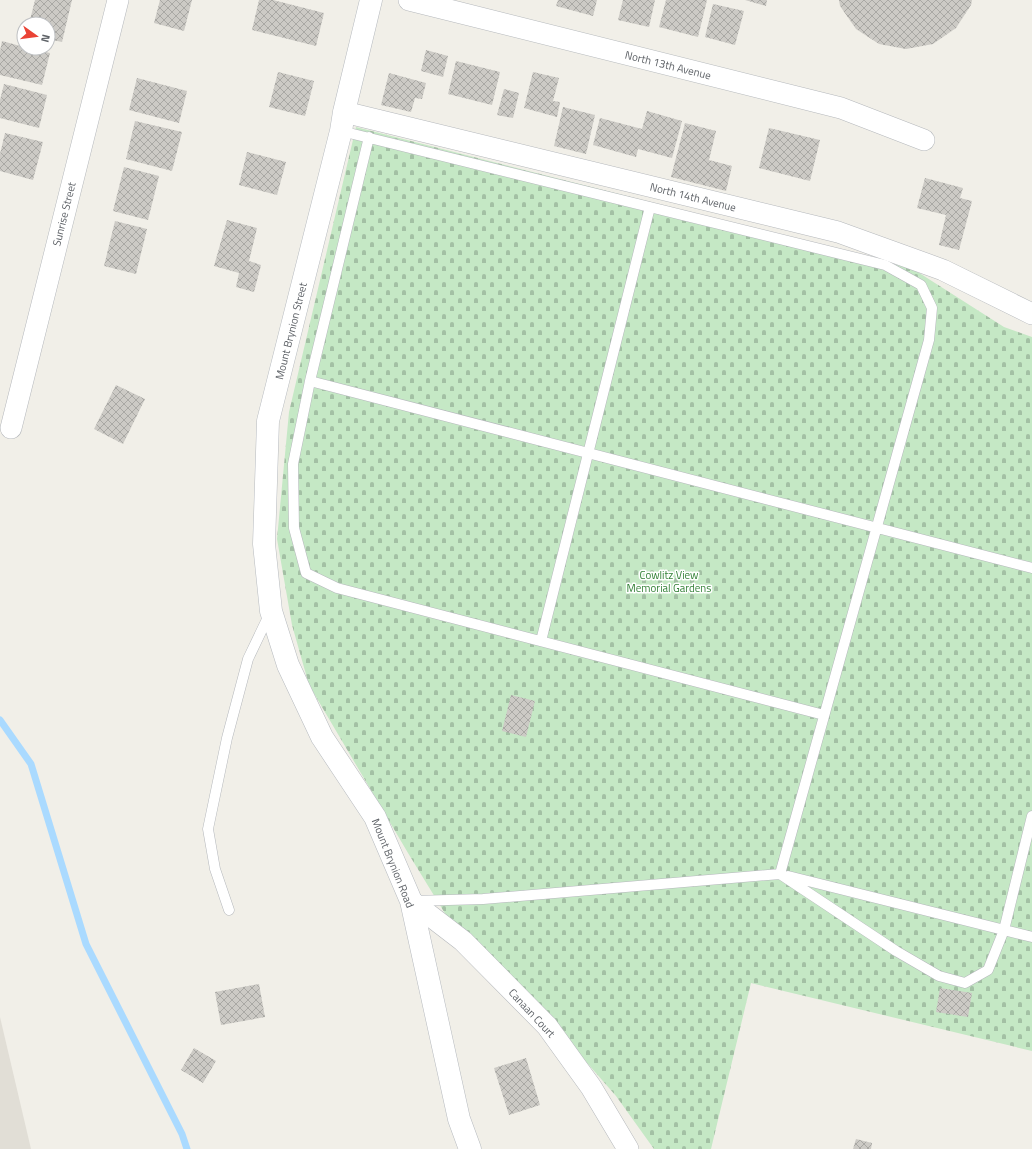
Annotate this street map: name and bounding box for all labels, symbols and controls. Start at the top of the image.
north arrow [16,16,56,56]
text: N [37,33,54,44]
street label: North 13th Avenue [623,47,713,84]
street label: North 14th Avenue [648,179,738,216]
street label: Sunrise Street [48,180,80,248]
street label: Mount Brynion Street [271,281,311,381]
park label: Cowlitz View Memorial Gardens [627,567,711,596]
street label: Mount Brynion Road [368,816,418,910]
street label: Canaan Court [505,985,559,1041]

